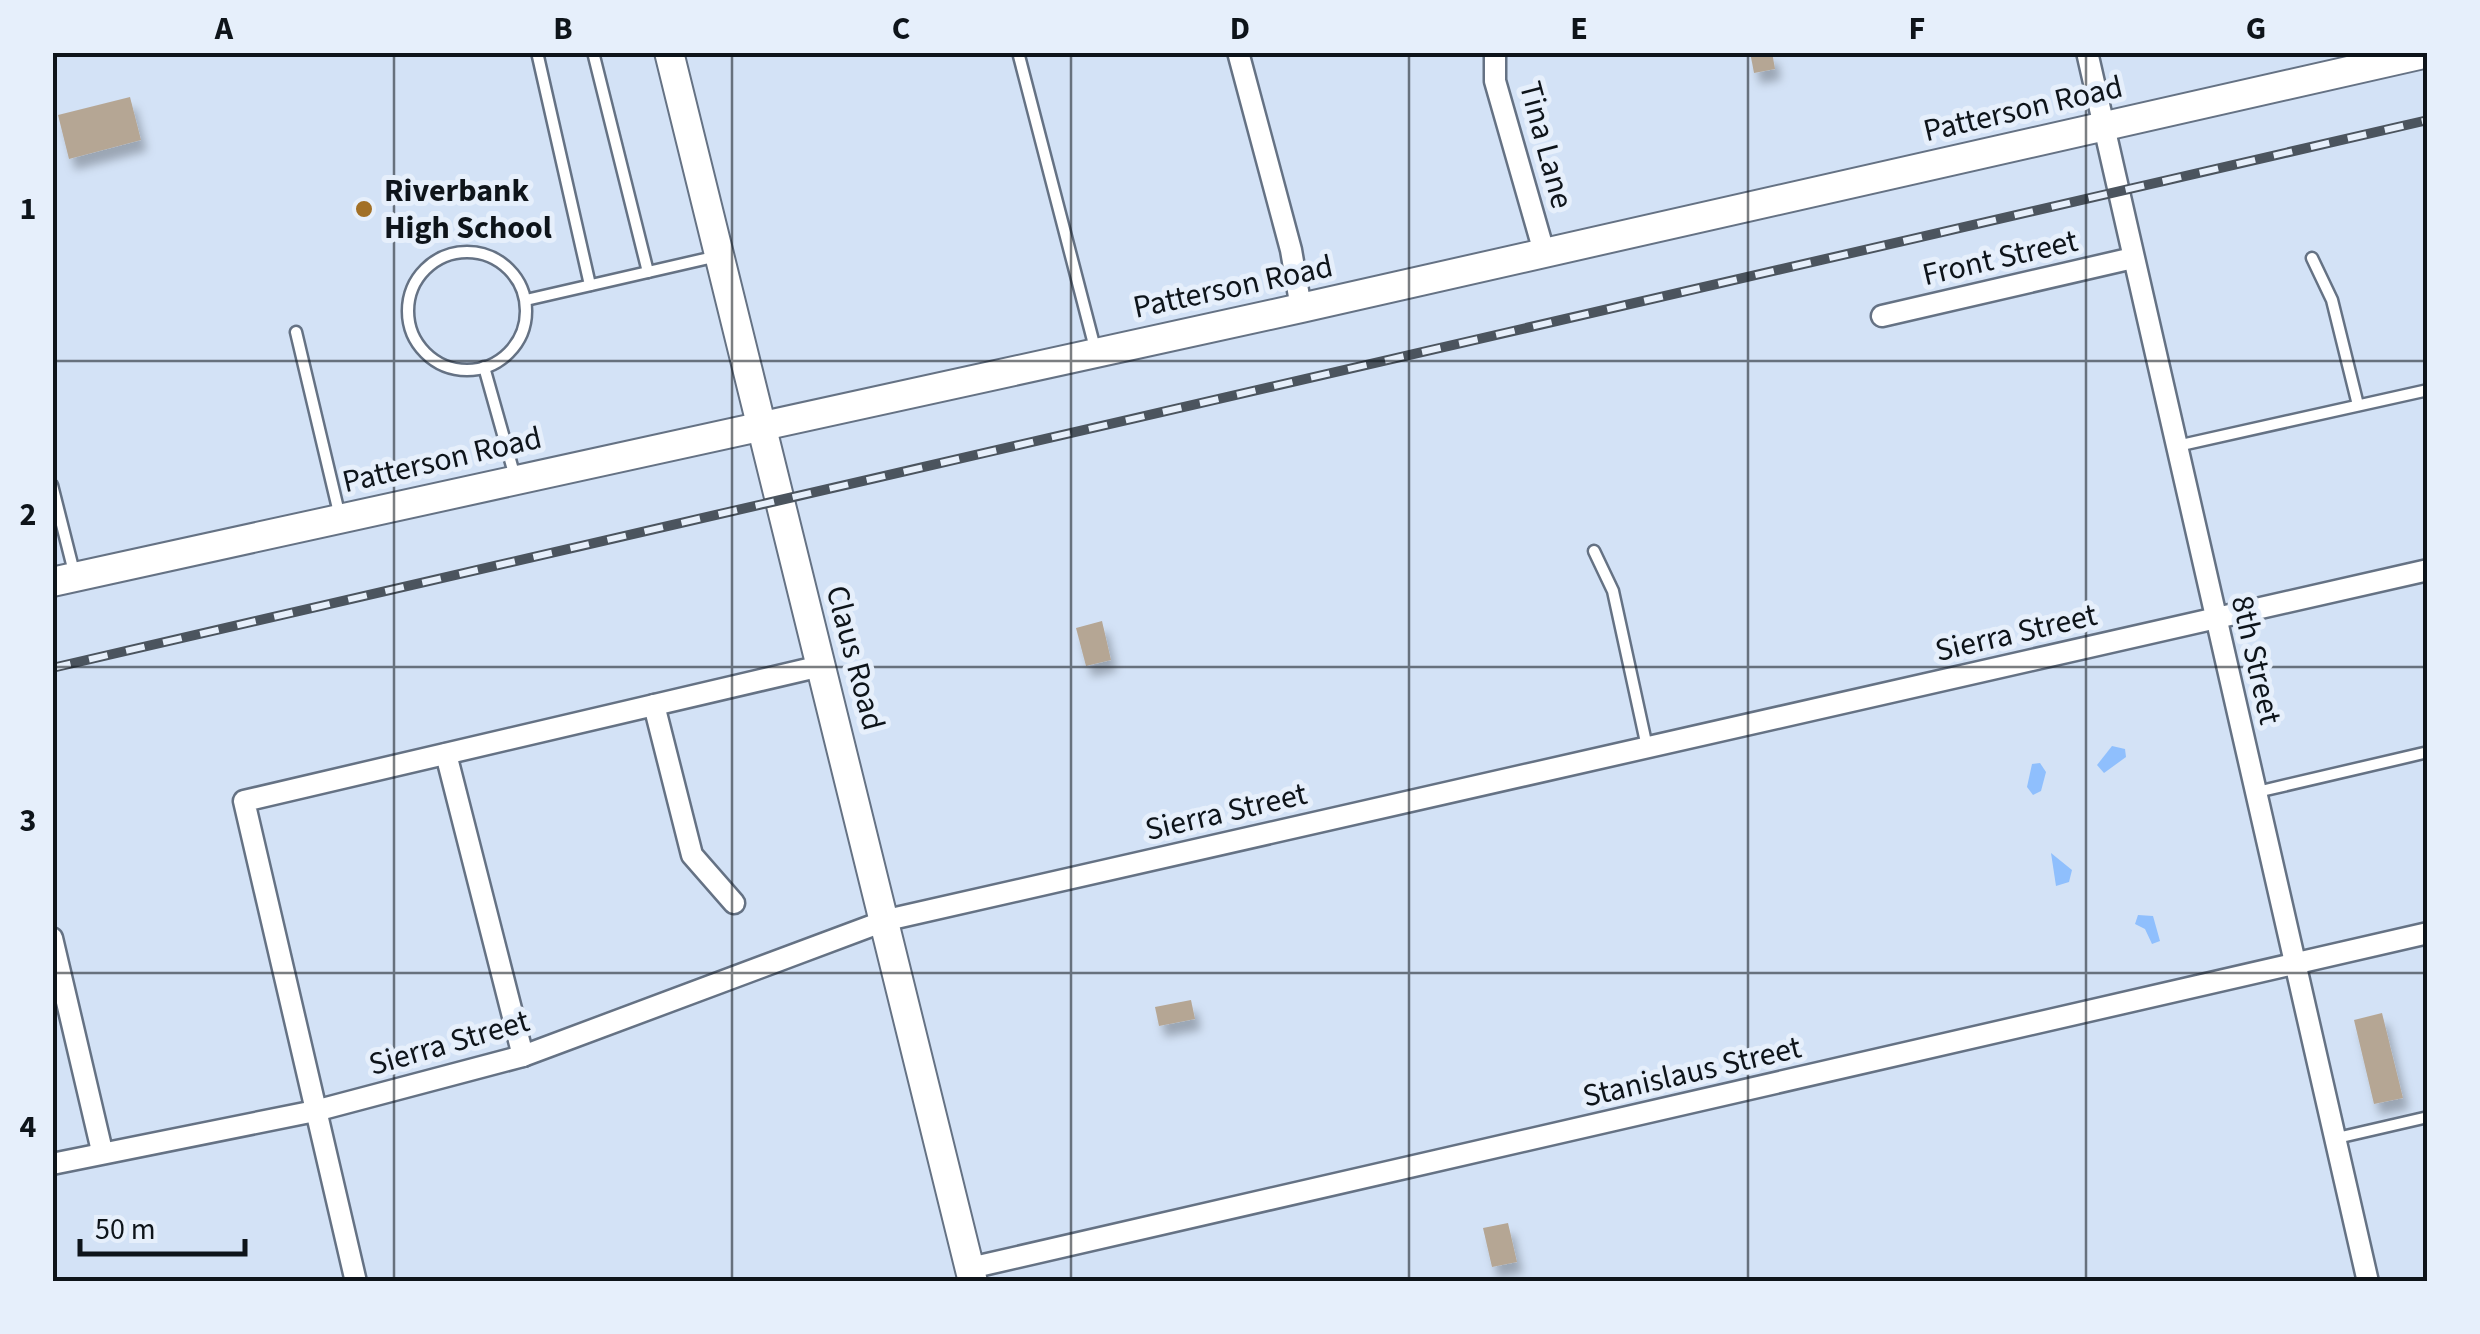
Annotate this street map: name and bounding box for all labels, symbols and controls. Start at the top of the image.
text: A [214,6,234,52]
text: B [553,6,573,52]
text: C [892,6,910,52]
text: D [1230,6,1250,52]
text: E [1570,6,1588,52]
text: F [1909,6,1925,52]
text: G [2246,6,2266,52]
street label: Patterson Road [1919,64,2127,154]
street label: Tina Lane [1507,76,1585,214]
place label: Riverbank High School [384,168,552,251]
text: 1 [20,186,36,232]
marker: Riverbank High School [353,198,375,220]
street label: Front Street [1918,218,2082,298]
street label: Patterson Road [1129,243,1337,331]
street label: Patterson Road [338,415,546,505]
text: 2 [20,492,36,538]
street label: Claus Road [814,580,896,736]
street label: 8th Street [2219,591,2293,729]
street label: Sierra Street [1930,592,2102,674]
street label: Sierra Street [1140,771,1312,853]
text: 3 [20,798,36,844]
street label: Sierra Street [363,998,535,1088]
street label: Stanislaus Street [1578,1024,1806,1119]
text: 4 [20,1104,37,1150]
scale bar [80,1194,245,1256]
text: 50 m [95,1208,156,1251]

